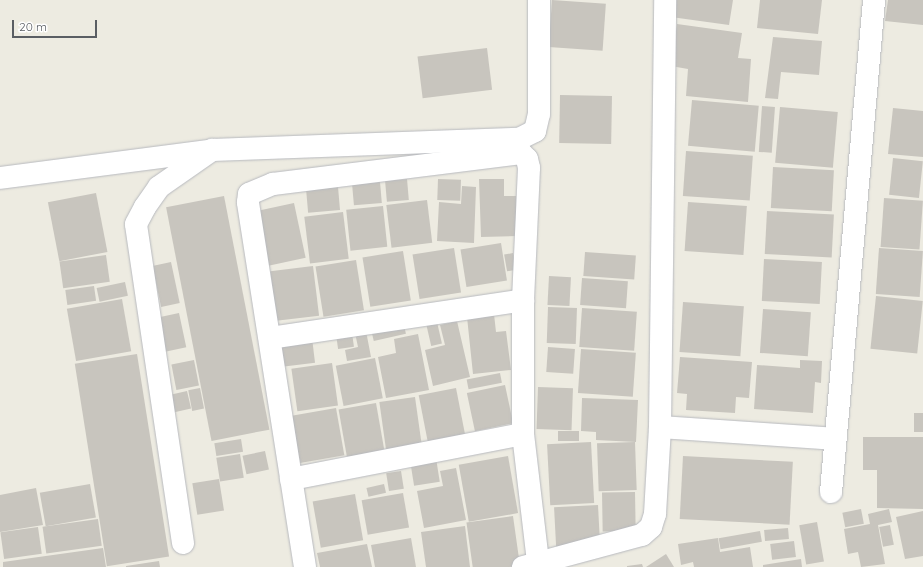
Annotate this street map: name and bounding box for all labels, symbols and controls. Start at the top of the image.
scale bar [14,12,99,38]
text: 20 m [19,19,47,34]

